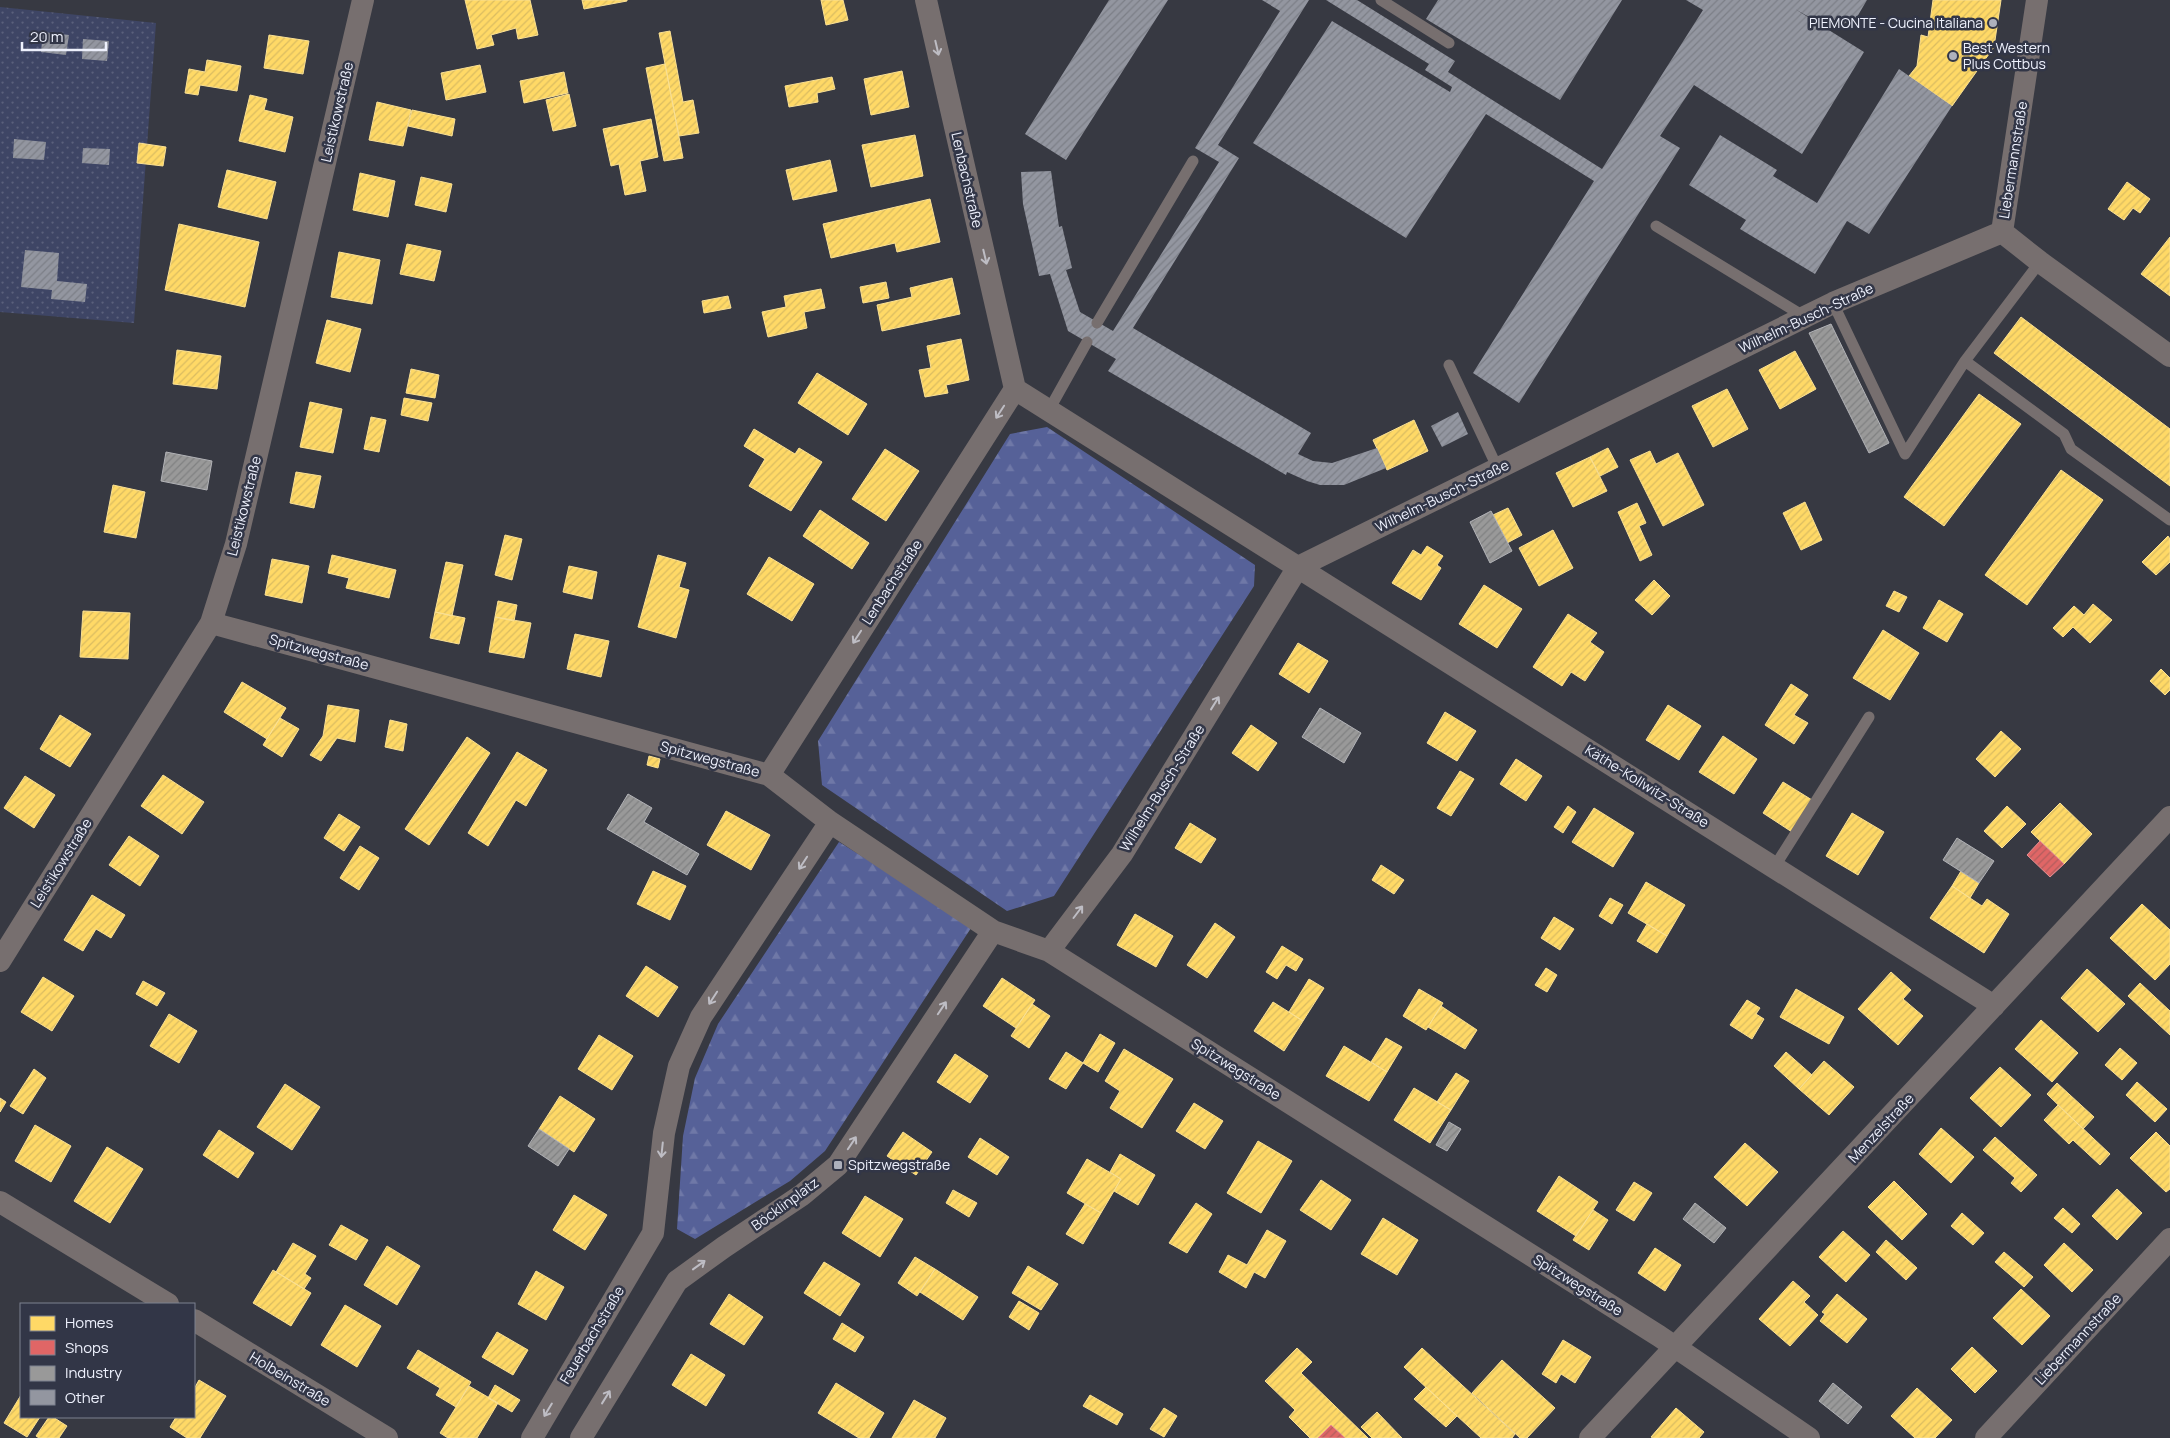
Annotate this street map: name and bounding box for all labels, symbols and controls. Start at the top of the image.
place label: PIEMONTE - Cucina Italiana [1809,13,1983,32]
marker: PIEMONTE - Cucina Italiana [1987,17,1999,29]
scale bar [22,20,106,52]
text: 20 m [30,26,63,47]
place label: Best Western Plus Cottbus [1963,38,2050,73]
one-way arrow [933,39,942,55]
marker: Best Western Plus Cottbus [1947,50,1959,62]
street label: Leistikowstraße [316,60,357,164]
street label: Liebermannstraße [1994,100,2031,220]
street label: Lenbachstraße [947,130,988,230]
one-way arrow [981,249,990,265]
street label: Wilhelm-Busch-Straße [1735,278,1876,357]
one-way arrow [995,405,1006,419]
street label: Leistikowstraße [222,454,265,558]
street label: Wilhelm-Busch-Straße [1372,455,1512,536]
street label: Lenbachstraße [857,536,926,628]
street label: Spitzwegstraße [267,629,371,674]
one-way arrow [851,630,861,644]
one-way arrow [1210,697,1220,711]
street label: Wilhelm-Busch-Straße [1115,721,1208,855]
street label: Spitzwegstraße [658,736,762,781]
street label: Käthe-Kollwitz-Straße [1582,740,1713,831]
street label: Leistikowstraße [25,814,96,911]
one-way arrow [798,855,808,869]
one-way arrow [1073,905,1083,919]
one-way arrow [708,991,718,1005]
one-way arrow [937,1001,947,1015]
street label: Spitzwegstraße [1188,1033,1285,1104]
street label: Menzelstraße [1844,1089,1918,1166]
one-way arrow [847,1136,857,1150]
one-way arrow [657,1142,667,1158]
place label: Spitzwegstraße [848,1155,950,1174]
marker: Spitzwegstraße [832,1159,844,1171]
street label: Böcklinplatz [747,1173,822,1234]
street label: Spitzwegstraße [1530,1249,1627,1320]
one-way arrow [692,1260,706,1270]
street label: Feuerbachstraße [555,1282,628,1387]
street label: Liebermannstraße [2030,1289,2125,1388]
legend [20,1303,195,1418]
text: Homes [65,1312,114,1333]
text: Shops [65,1337,109,1358]
street label: Holbeinstraße [246,1347,334,1410]
text: Industry [65,1362,122,1383]
text: Other [65,1387,106,1408]
one-way arrow [602,1390,612,1404]
one-way arrow [542,1403,552,1417]

